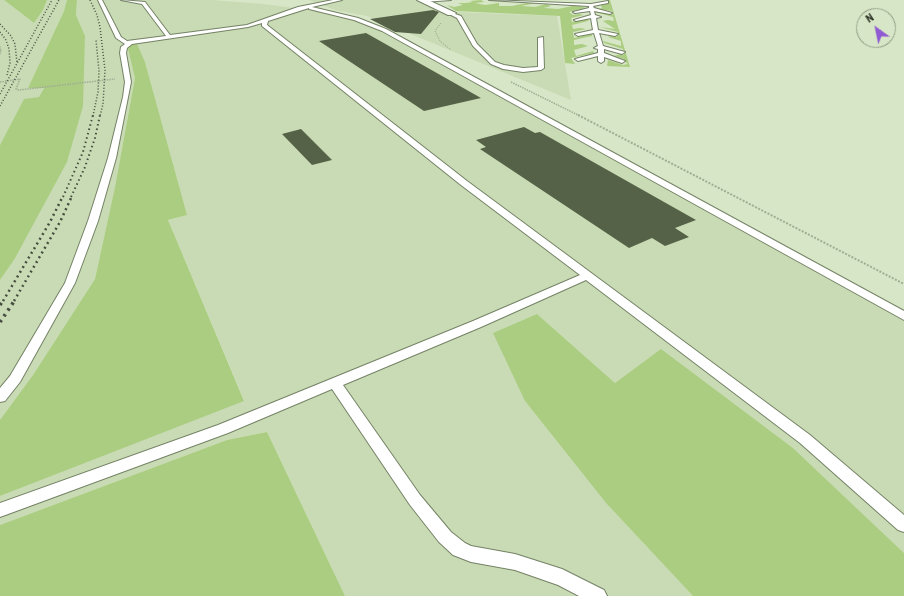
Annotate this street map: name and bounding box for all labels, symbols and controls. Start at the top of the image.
north arrow [856,8,896,48]
text: N [863,11,876,26]

